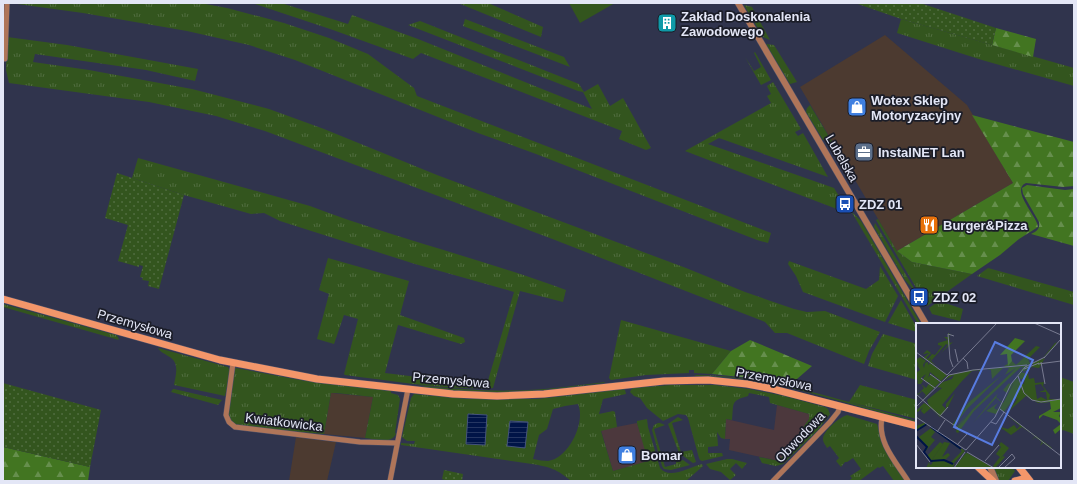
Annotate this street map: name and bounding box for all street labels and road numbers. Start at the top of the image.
street label: Lubelska [822,132,862,185]
street label: Przemysłowa [96,306,175,342]
street label: Przemysłowa [735,364,814,394]
street label: Przemysłowa [412,369,491,391]
street label: Obwodowa [772,408,829,466]
street label: Kwiatkowicka [244,410,324,434]

